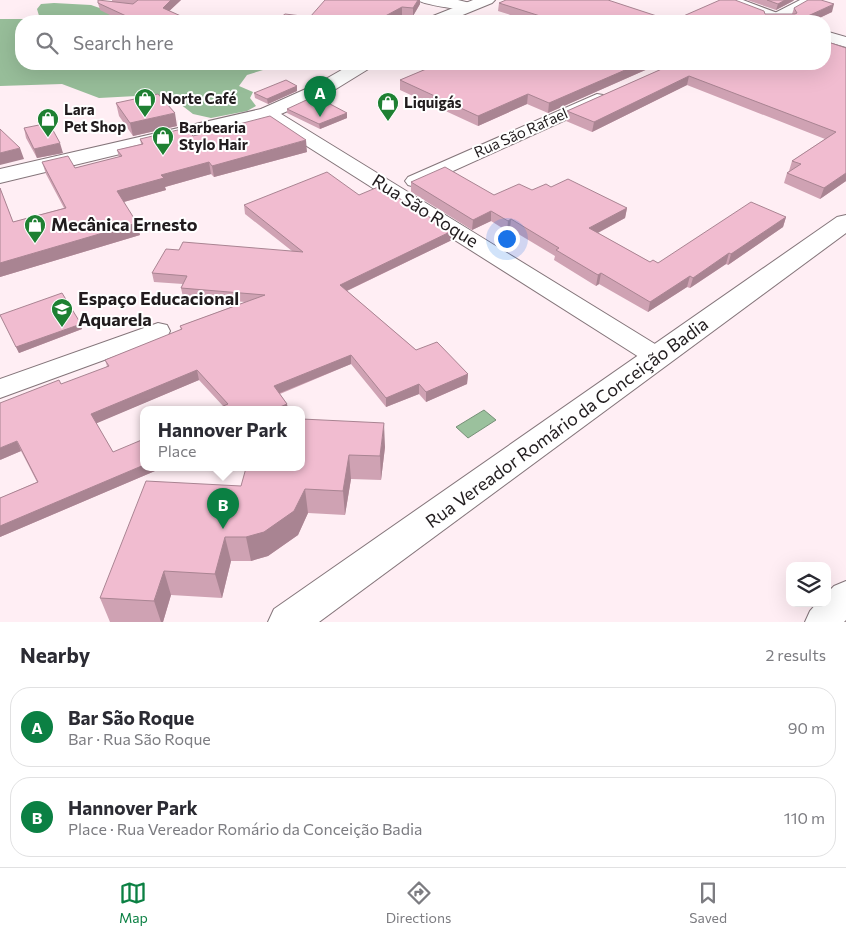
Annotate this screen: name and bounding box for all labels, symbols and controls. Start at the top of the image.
search box [15,15,831,70]
icon: search [33,29,61,57]
text: Search here [73,31,173,54]
pin: A [304,76,336,117]
shop icon: Norte Café [133,87,157,118]
place label: Norte Café [161,89,236,107]
shop icon: Liquigás [376,91,400,122]
place label: Liquigás [404,93,461,111]
place label: Lara Pet Shop [64,100,126,135]
street label: Rua São Rafael [471,103,570,161]
shop icon: Lara Pet Shop [36,107,60,138]
place label: Barbearia Stylo Hair [179,118,248,153]
shop icon: Barbearia Stylo Hair [151,125,175,156]
street label: Rua São Roque [368,169,483,252]
shop icon: Mecânica Ernesto [23,213,47,244]
place label: Mecânica Ernesto [51,213,198,235]
your location [494,226,520,252]
place label: Espaço Educacional Aquarela [78,287,239,330]
school or university icon: Espaço Educacional Aquarela [50,297,74,328]
street label: Rua Vereador Romário da Conceição Badia [421,312,712,532]
popup [140,406,305,471]
text: Hannover Park [158,418,287,441]
text: Place [158,441,196,460]
pin: B [207,488,239,529]
map controls [786,562,831,607]
button: layers [786,562,831,607]
text: Nearby [20,642,90,667]
text: 2 results [765,645,826,664]
text: Bar São Roque [68,706,194,729]
text: A [31,718,43,737]
text: 90 m [788,718,825,737]
text: Bar · Rua São Roque [68,729,211,748]
text: Hannover Park [68,796,198,819]
text: B [32,808,42,827]
text: 110 m [784,808,825,827]
text: Place · Rua Vereador Romário da Conceição Badia [68,819,422,838]
tab: Map [119,879,148,926]
tab: Directions [386,879,451,926]
tab: Saved [689,879,727,926]

